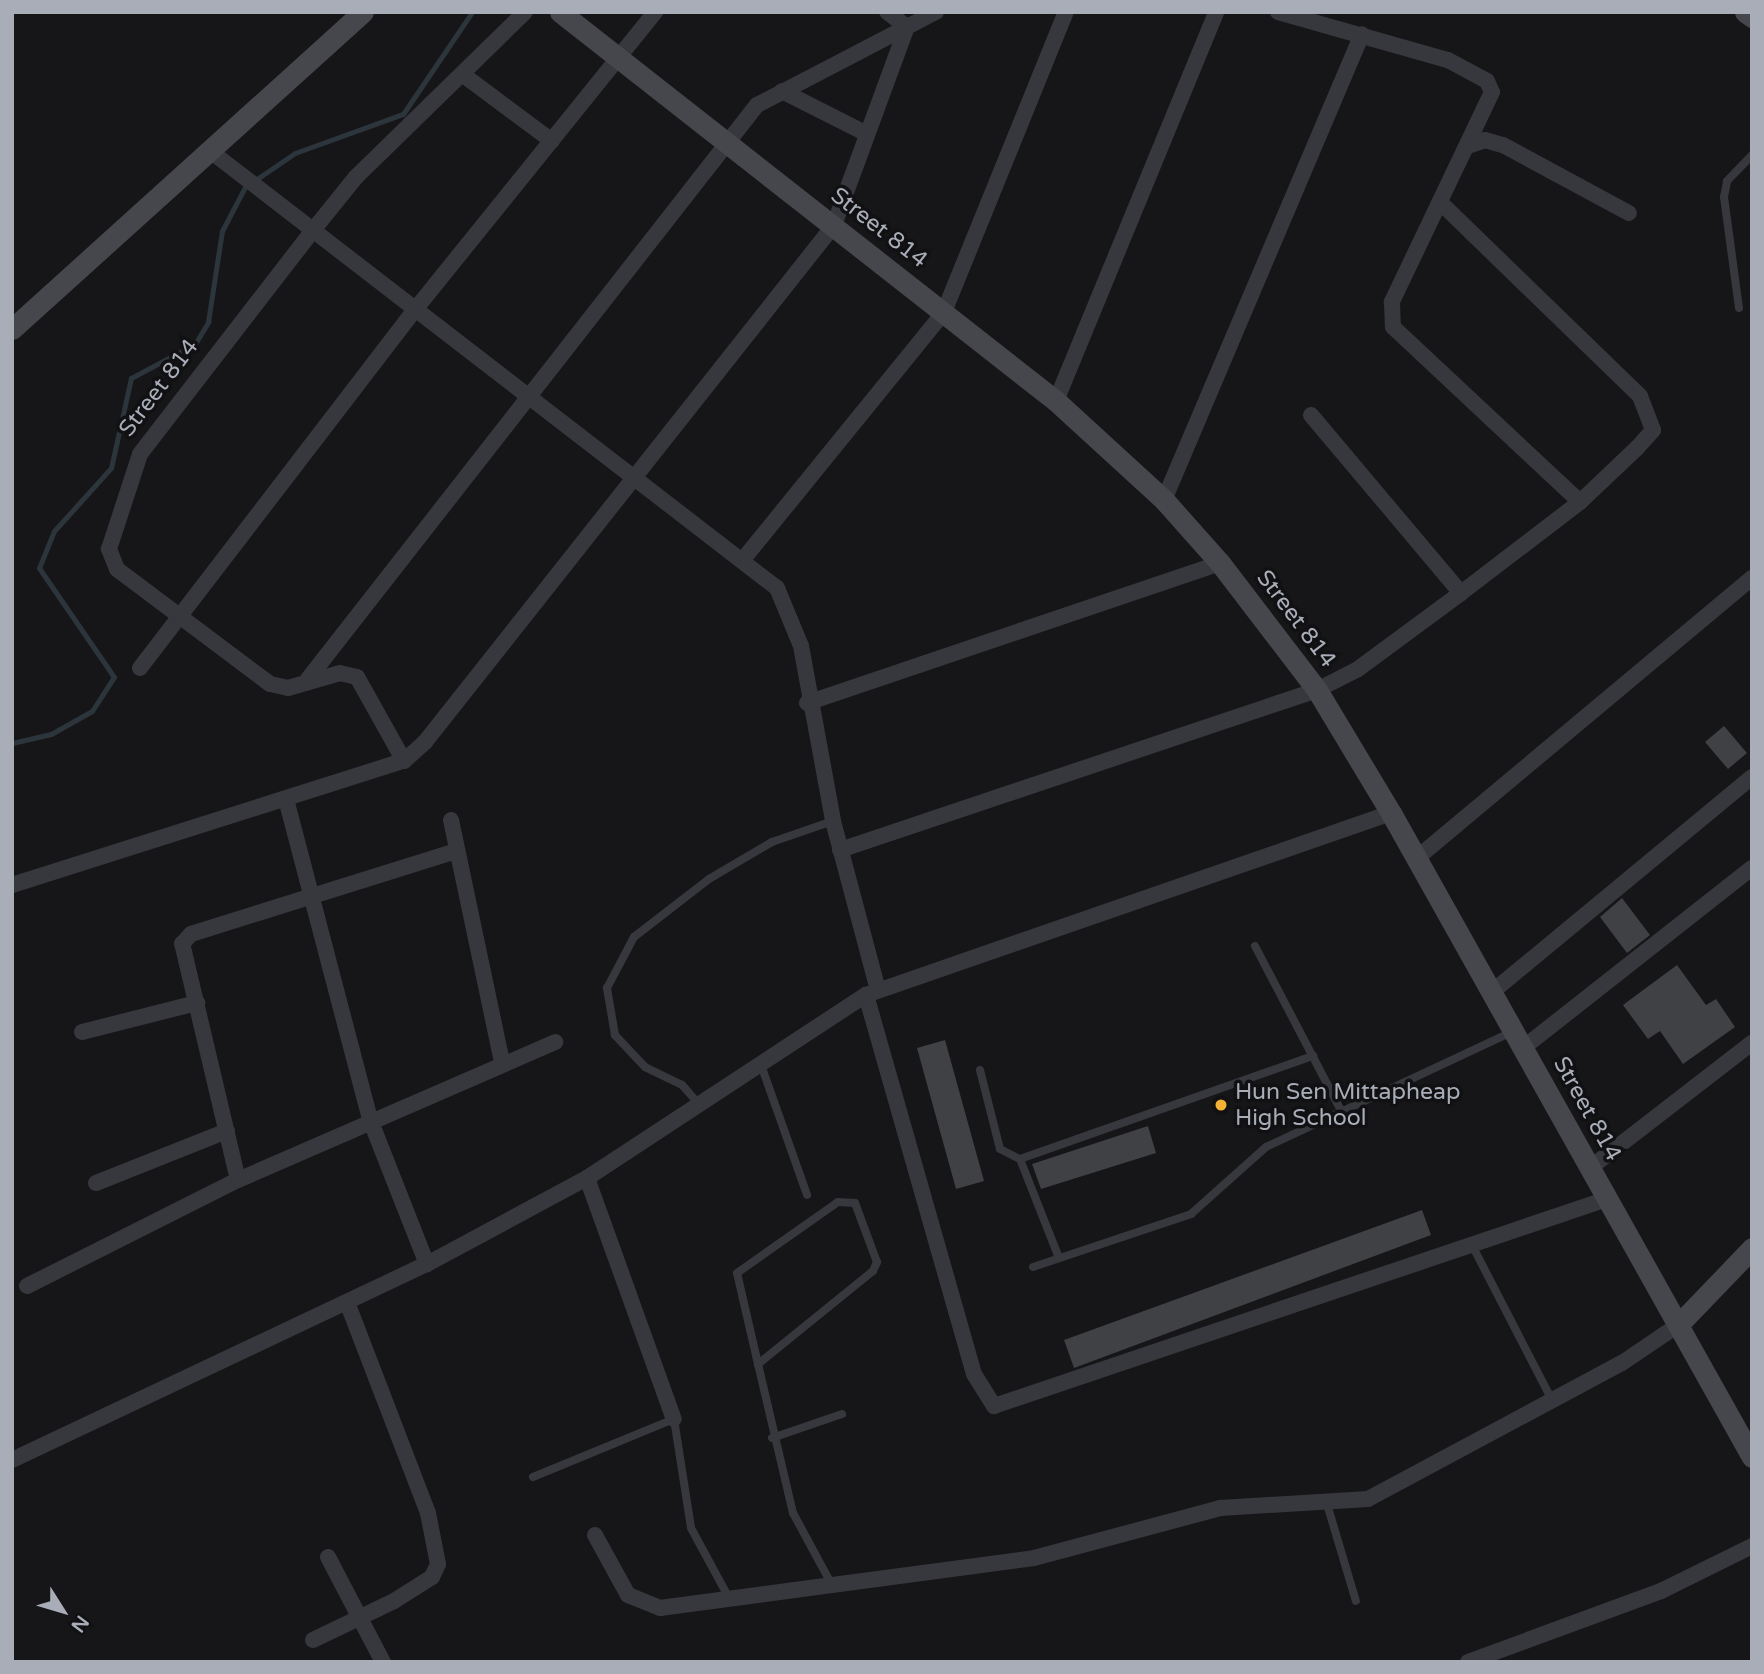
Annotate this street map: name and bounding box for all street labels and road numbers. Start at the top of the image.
street label: Street 814 [825,182,933,274]
street label: Street 814 [113,334,205,442]
street label: Street 814 [1250,565,1342,673]
street label: Street 814 [1547,1052,1627,1166]

